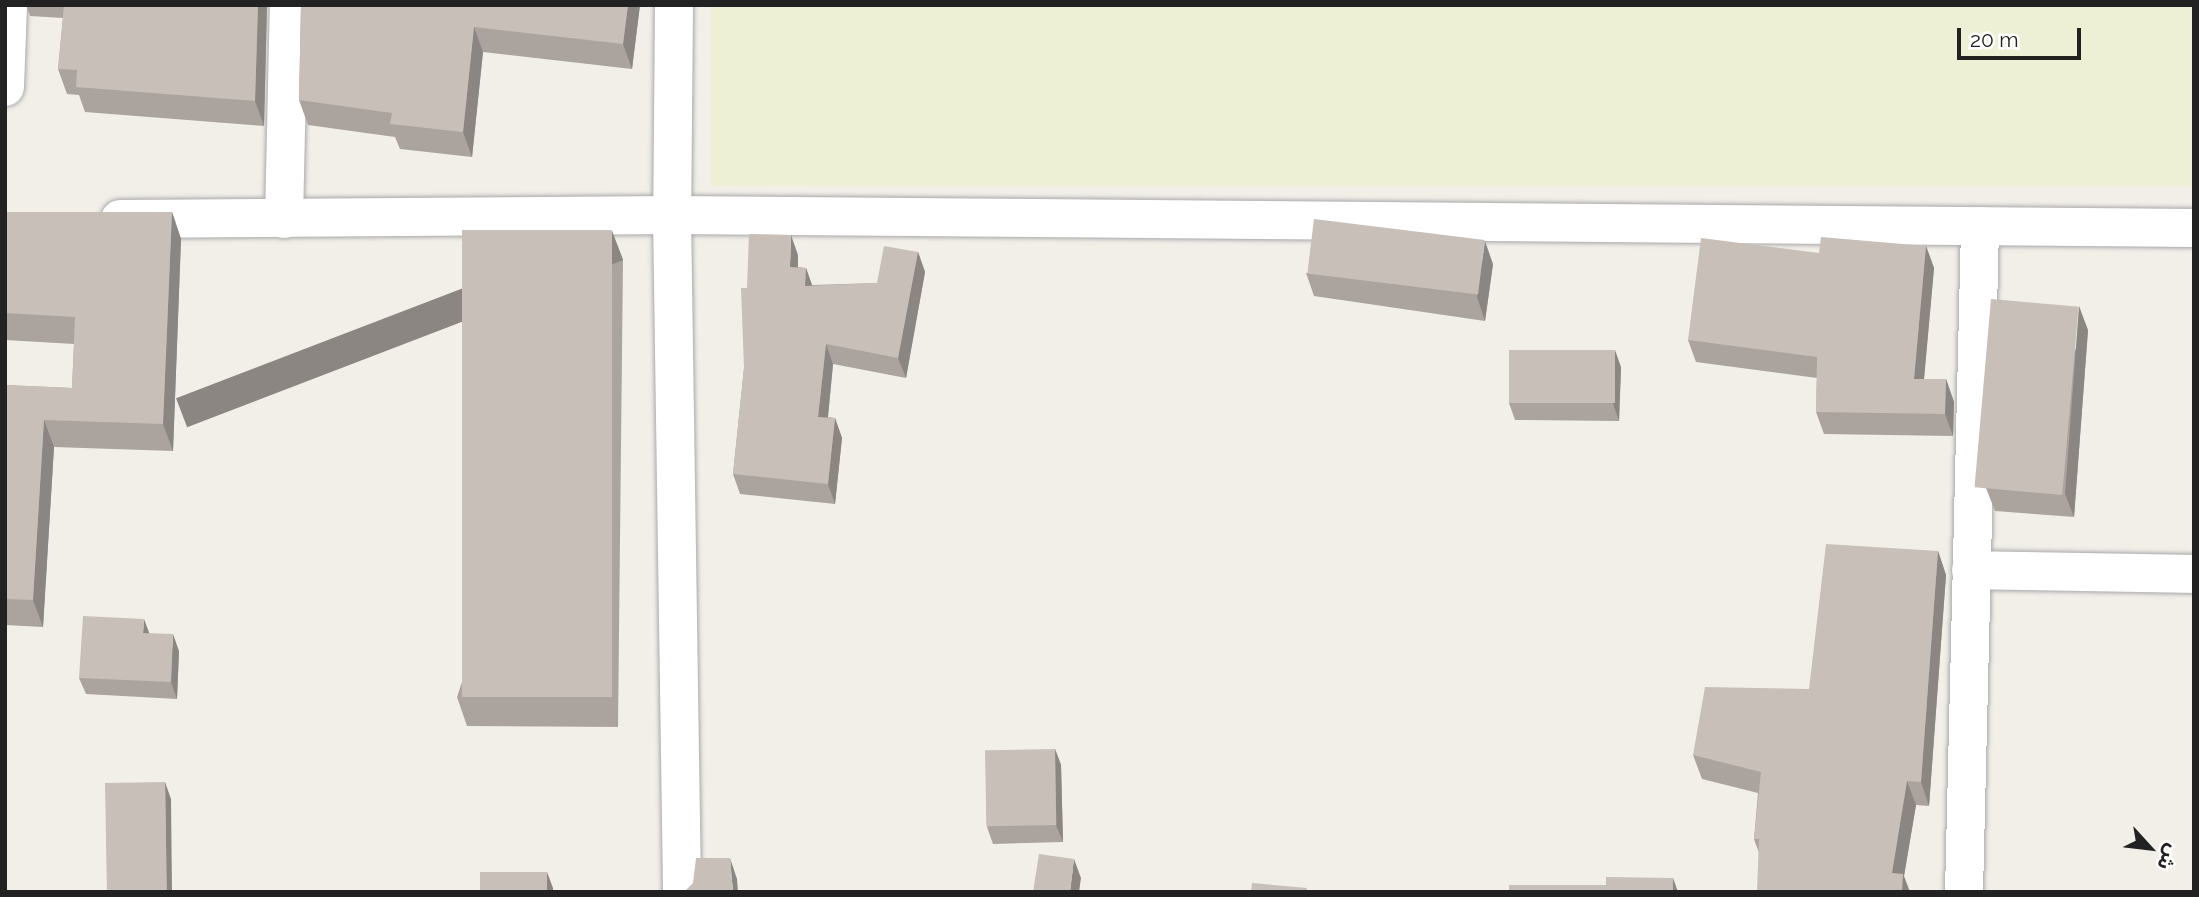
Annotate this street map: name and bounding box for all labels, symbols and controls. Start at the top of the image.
scale bar [1961,14,2085,58]
text: 20 m [1970,27,2018,52]
north arrow [2115,813,2185,883]
text: ش [2153,841,2184,874]

